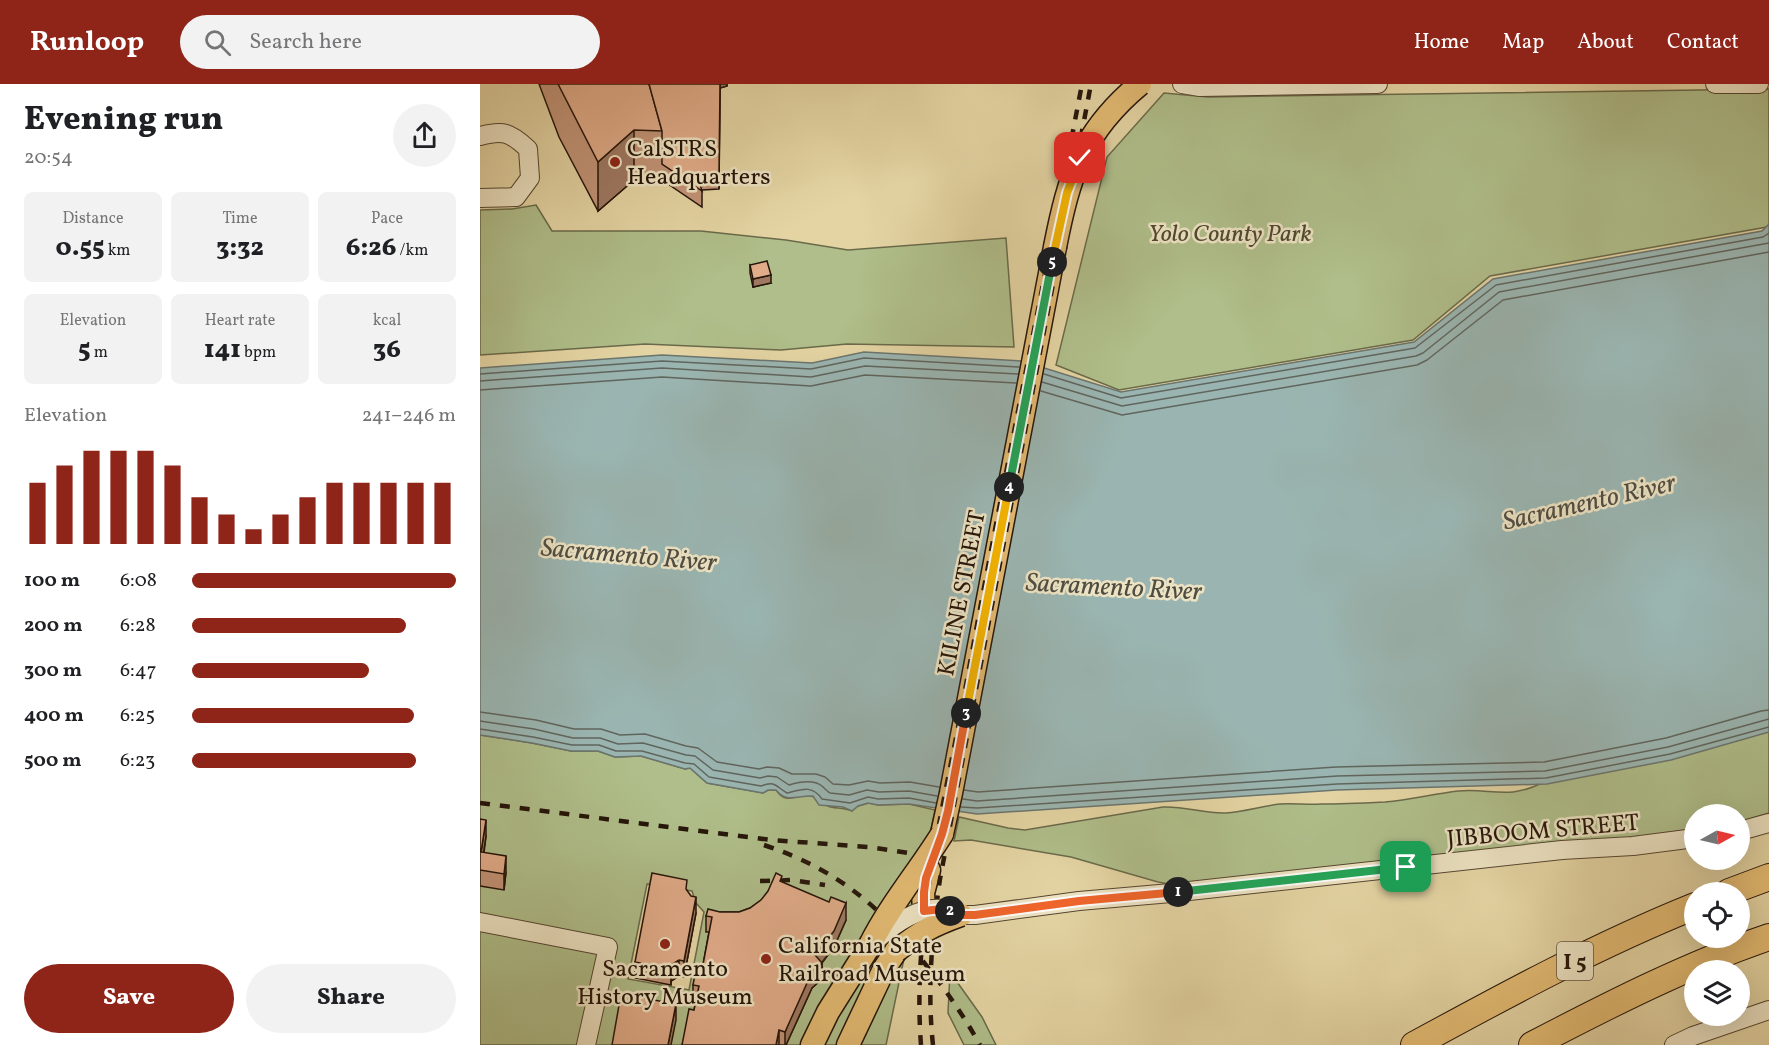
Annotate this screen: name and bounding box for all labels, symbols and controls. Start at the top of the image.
search box [180,15,600,69]
text: Runloop [30,23,144,62]
icon: search [201,26,234,59]
text: Search here [249,27,362,58]
text: Home [1414,28,1469,57]
text: Map [1502,28,1544,57]
text: About [1577,28,1634,57]
text: Contact [1667,28,1739,57]
text: Evening run [24,98,223,144]
button: share [393,104,456,167]
pin [1054,132,1105,183]
place label: CalSTRS Headquarters [627,133,770,195]
icon: check [1063,141,1096,174]
text: 20:54 [24,144,73,172]
marker: CalSTRS Headquarters [608,155,622,169]
text: Distance [62,208,124,230]
text: Time [222,208,258,230]
text: Pace [371,208,403,230]
park label: Yolo County Park [1148,218,1312,252]
text: 0.55 [55,230,104,266]
text: 3:32 [216,230,264,266]
text: 6:26 [346,230,396,266]
text: km [104,240,131,262]
text: /km [396,240,428,262]
pin: 5 [1037,247,1067,277]
text: 5 [1048,251,1056,273]
text: Elevation [60,310,126,332]
text: Heart rate [205,310,275,332]
text: kcal [373,310,401,332]
text: 5 [78,332,91,368]
text: 141 [204,332,241,368]
text: 36 [373,332,401,368]
text: m [91,342,108,364]
text: bpm [241,342,276,364]
text: Elevation [24,402,107,430]
text: 241–246 m [362,402,456,430]
water label: Sacramento River [1499,465,1680,540]
pin: 4 [994,472,1024,502]
text: 4 [1004,476,1014,498]
street label: KILINE STREET [930,508,996,679]
water label: Sacramento River [539,530,719,582]
water label: Sacramento River [1025,565,1203,611]
text: 100 m [24,567,80,595]
text: 6:08 [120,567,157,595]
text: 200 m [24,612,82,640]
text: 6:28 [120,612,156,640]
text: 300 m [24,657,82,685]
text: 6:47 [120,657,156,685]
pin: 3 [951,698,981,728]
text: 400 m [24,702,84,730]
text: 6:25 [120,702,155,730]
text: 3 [962,702,970,724]
text: 500 m [24,747,82,775]
text: 6:23 [120,747,155,775]
north arrow [1684,804,1750,870]
map controls [1684,804,1750,1026]
street label: JIBBOOM STREET [1446,807,1641,857]
pin [1380,841,1431,892]
icon: arrive [1389,850,1422,883]
pin: 1 [1163,877,1193,907]
text: 1 [1175,881,1181,903]
button: locate [1684,882,1750,948]
pin: 2 [935,896,965,926]
text: 2 [946,900,954,922]
place label: California State Railroad Museum [778,930,966,992]
marker: Sacramento History Museum [658,937,672,951]
road number: I 5 [1557,942,1593,980]
marker: California State Railroad Museum [759,952,773,966]
place label: Sacramento History Museum [577,953,753,1015]
button: layers [1684,960,1750,1026]
button: Save [24,964,234,1033]
button: Share [246,964,456,1033]

